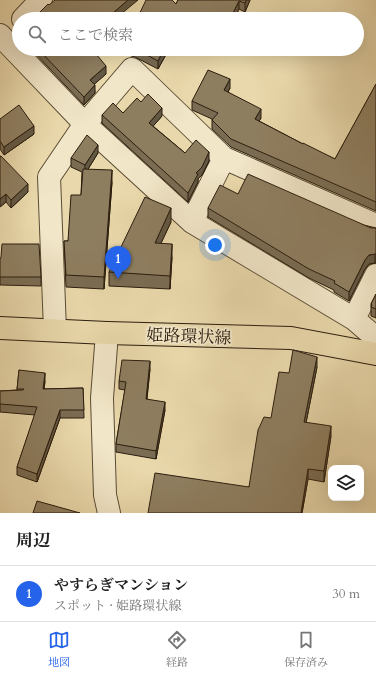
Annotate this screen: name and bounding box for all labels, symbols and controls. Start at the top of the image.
search box [12,12,364,56]
icon: search [26,23,48,45]
text: ここで検索 [58,25,133,45]
your location [205,235,225,255]
pin: 1 [105,246,131,279]
street label: 姫路環状線 [146,324,232,349]
map controls [328,465,364,501]
button: layers [328,465,364,501]
text: 周辺 [16,529,50,552]
text: やすらぎマンション [54,575,188,595]
text: 1 [26,585,32,603]
text: 30 m [332,585,360,603]
text: スポット · 姫路環状線 [54,597,181,615]
tab: 地図 [48,629,70,670]
tab: 経路 [166,629,188,670]
tab: 保存済み [284,629,328,670]

